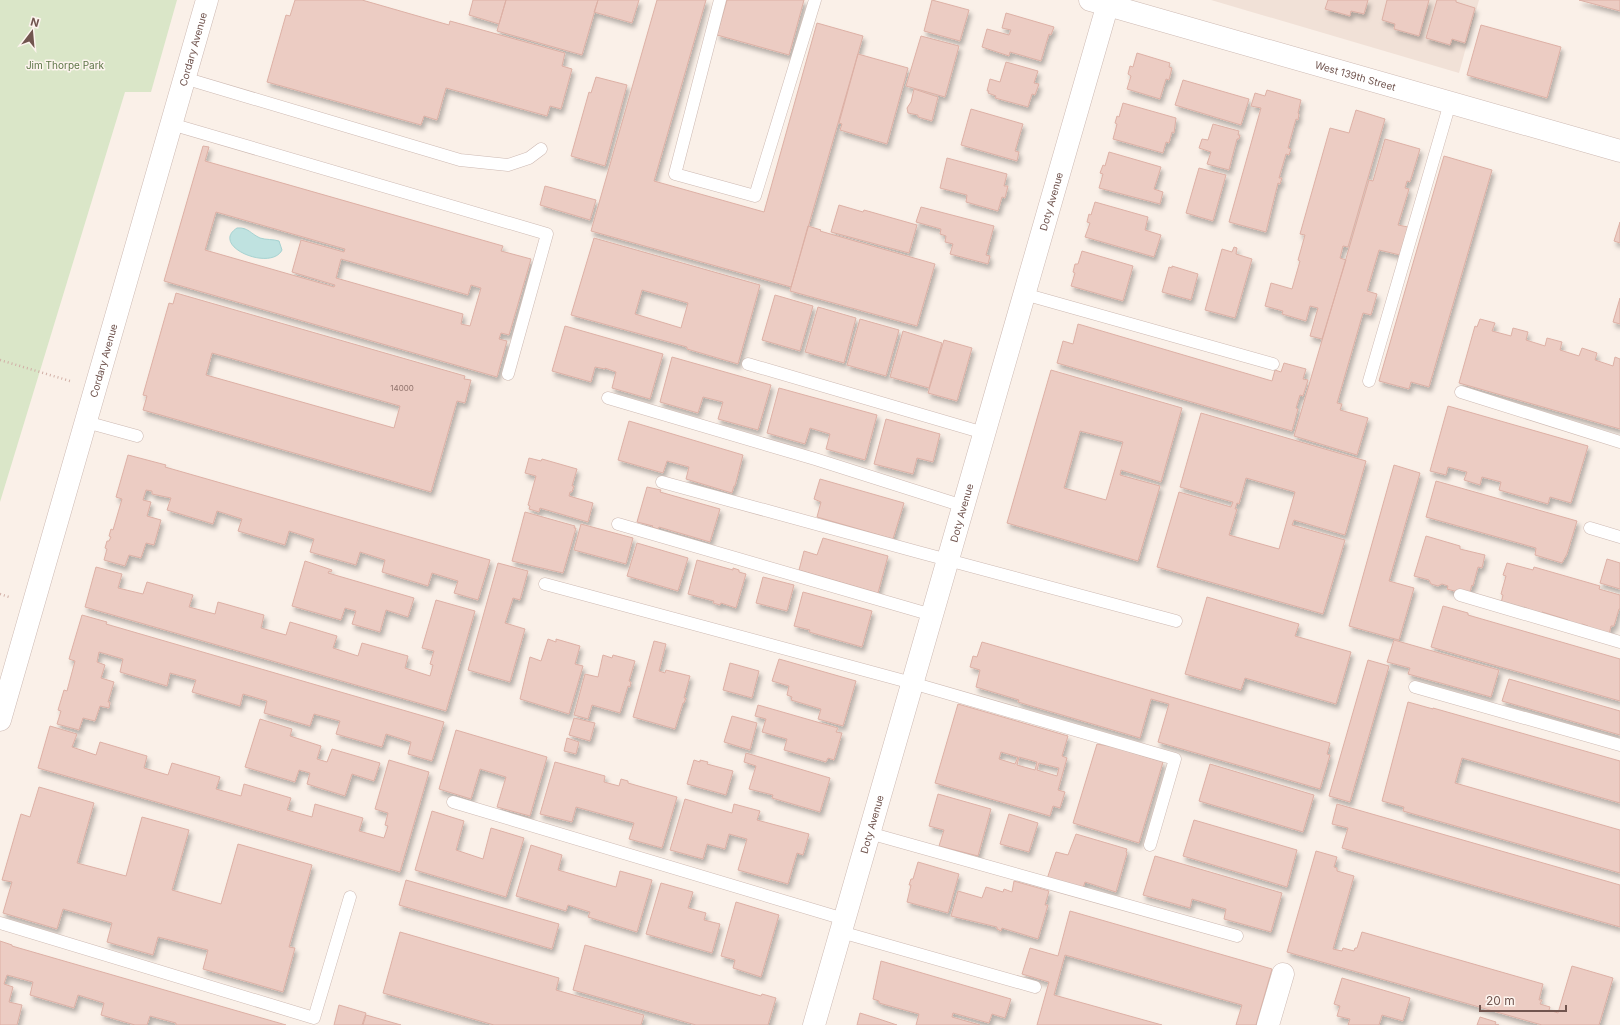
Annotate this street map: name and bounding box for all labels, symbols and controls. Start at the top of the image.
street label: Cordary Avenue [177,11,209,87]
north arrow [12,12,52,52]
text: N [29,15,41,30]
street label: West 139th Street [1314,58,1398,93]
park label: Jim Thorpe Park [26,59,105,71]
street label: Doty Avenue [1037,171,1065,232]
street label: Cordary Avenue [87,322,120,399]
house number: 14000 [390,383,414,393]
street label: Doty Avenue [947,482,976,543]
street label: Doty Avenue [858,793,886,855]
scale bar [1480,987,1566,1013]
text: 20 m [1486,993,1515,1008]

